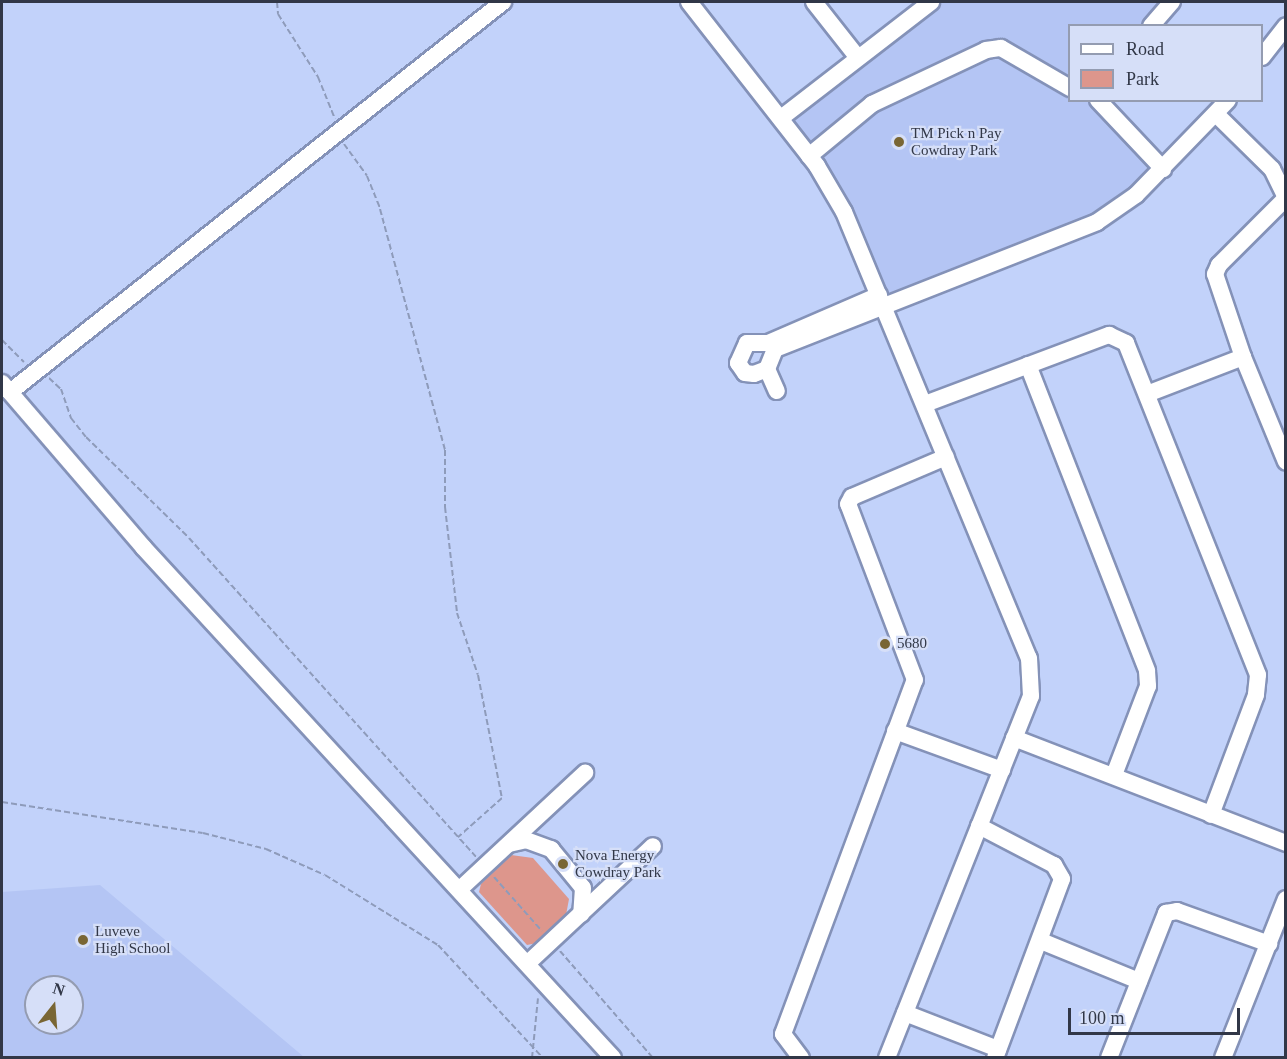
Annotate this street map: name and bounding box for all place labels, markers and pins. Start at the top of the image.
place label: TM Pick n Pay Cowdray Park [911,124,1001,159]
marker: TM Pick n Pay Cowdray Park [892,135,906,149]
place label: 5680 [897,635,927,653]
marker: 5680 [878,637,892,651]
place label: Nova Energy Cowdray Park [575,846,661,881]
marker: Nova Energy Cowdray Park [556,857,570,871]
place label: Luveve High School [95,922,170,957]
marker: Luveve High School [76,933,90,947]

